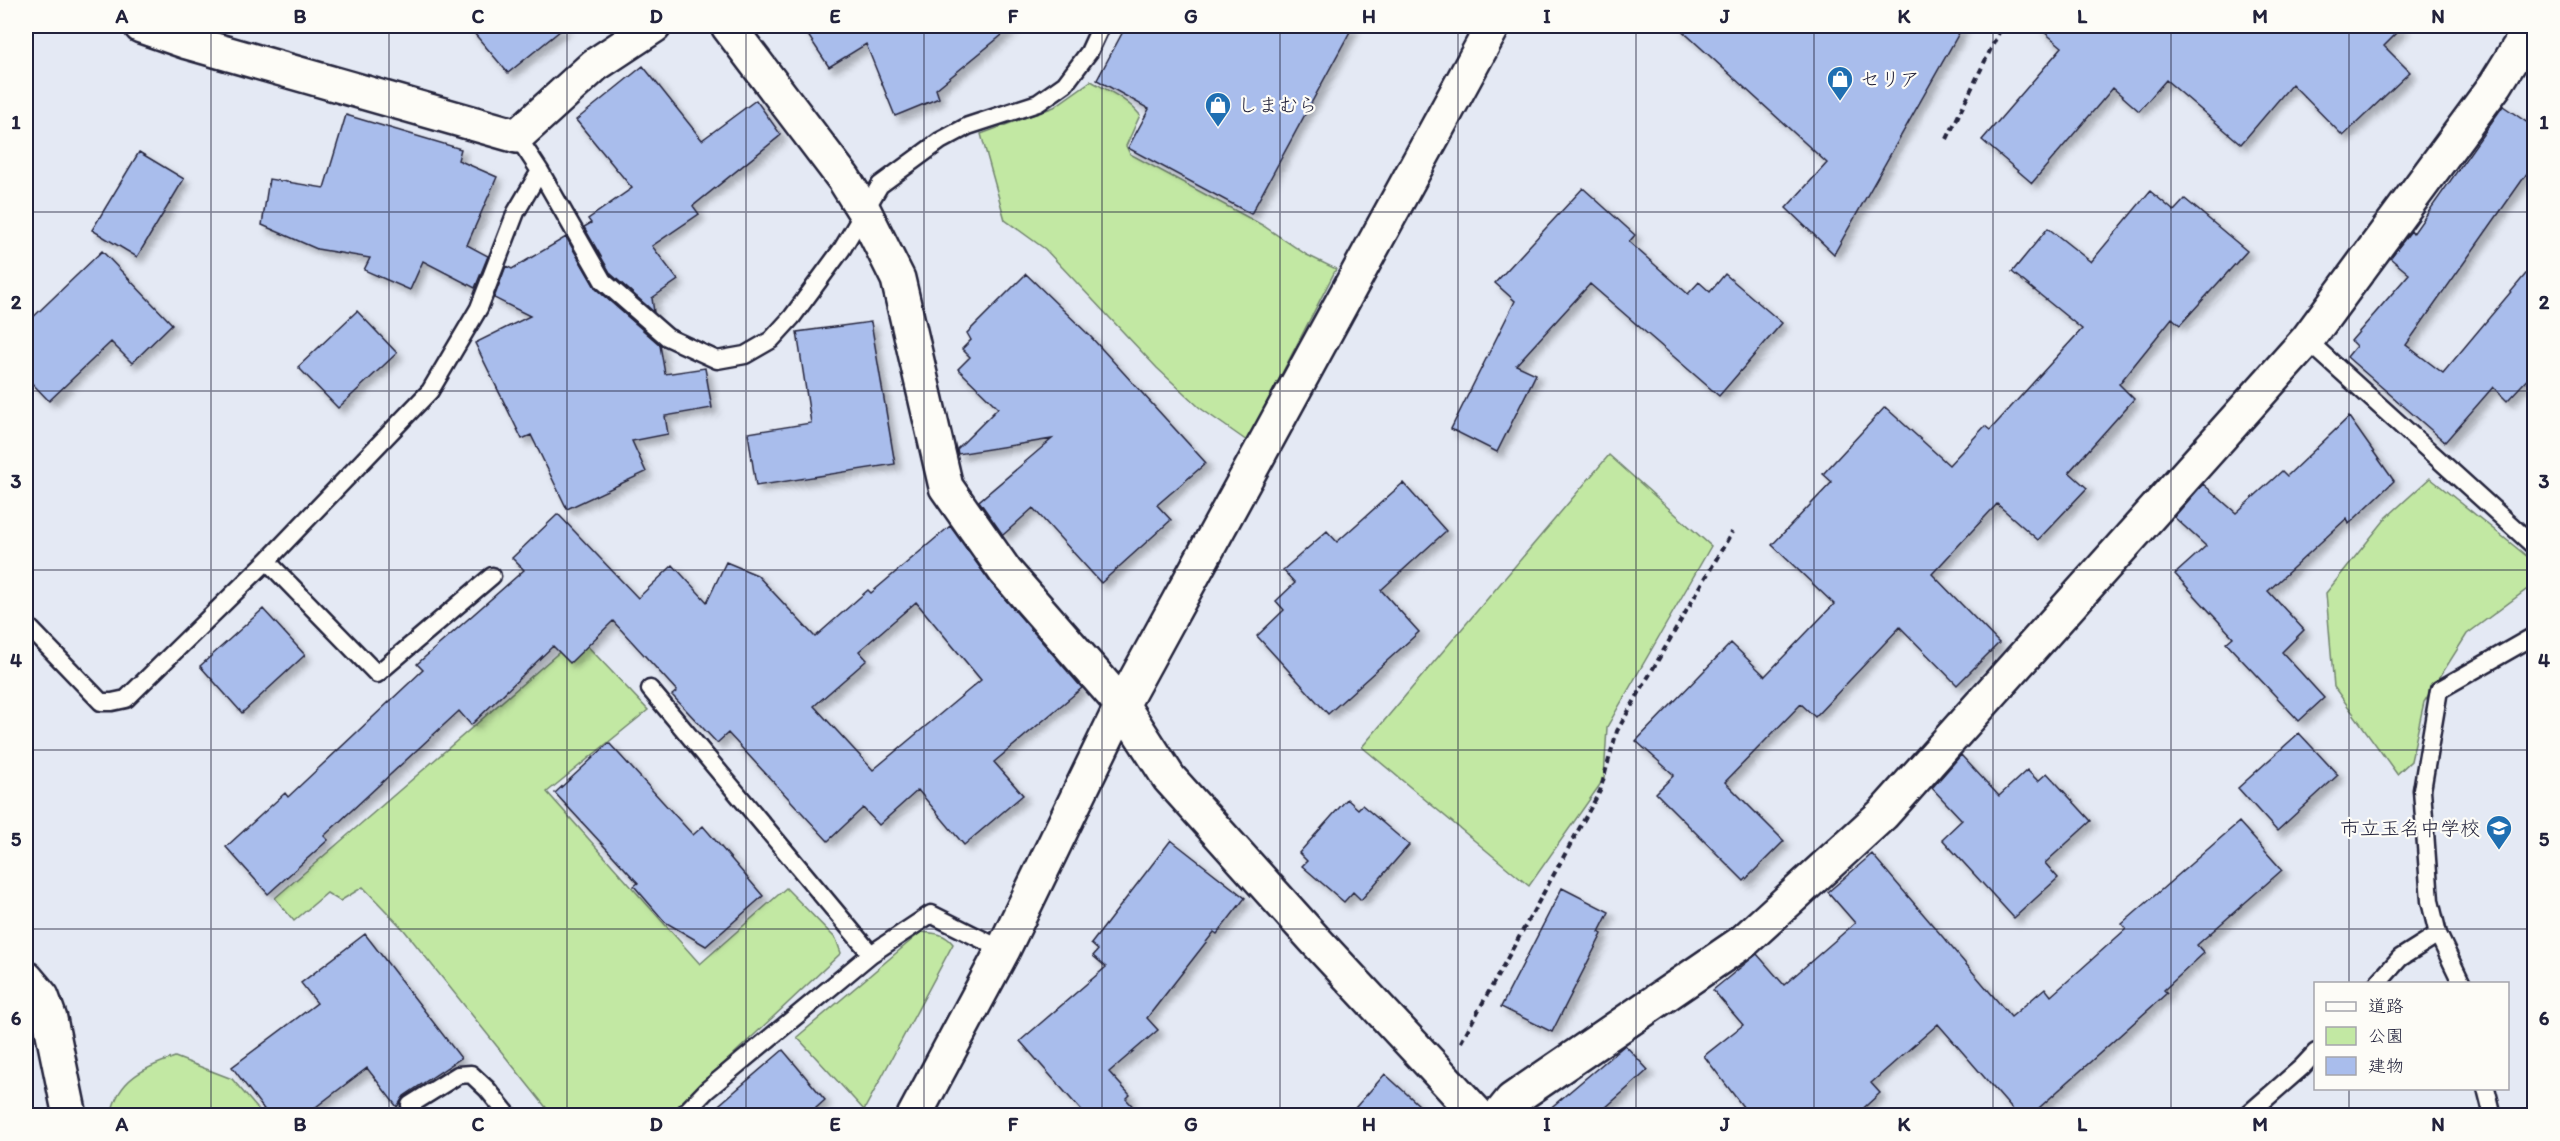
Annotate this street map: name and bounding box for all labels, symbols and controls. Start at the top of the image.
text: A [115,4,129,28]
text: B [294,4,307,28]
text: C [472,4,485,28]
text: D [649,4,663,28]
text: E [829,4,841,28]
text: F [1008,4,1019,28]
text: G [1184,4,1198,28]
text: H [1362,4,1376,28]
text: I [1543,4,1551,28]
text: J [1719,4,1730,28]
text: K [1898,4,1912,28]
text: L [2077,4,2088,28]
text: M [2252,4,2268,28]
text: N [2431,4,2445,28]
shop icon: セリア [1825,64,1855,102]
place label: セリア [1860,67,1920,91]
shop icon: しまむら [1203,90,1233,128]
place label: しまむら [1238,93,1318,117]
text: 1 [11,110,21,134]
text: 1 [2539,110,2549,134]
text: 2 [11,290,22,314]
text: 2 [2539,290,2550,314]
text: 3 [11,469,22,493]
text: 3 [2539,469,2550,493]
text: 4 [10,648,22,672]
text: 4 [2538,648,2550,672]
school or university icon: 市立玉名中学校 [2484,813,2514,851]
place label: 市立玉名中学校 [2340,816,2480,840]
text: 5 [11,827,22,851]
text: 5 [2539,827,2550,851]
legend [2314,982,2509,1090]
text: 道路 [2368,995,2404,1017]
text: 6 [11,1006,22,1030]
text: 6 [2539,1006,2550,1030]
text: 公園 [2368,1025,2404,1047]
text: 建物 [2368,1055,2404,1077]
text: A [115,1112,129,1136]
text: B [294,1112,307,1136]
text: C [472,1112,485,1136]
text: D [649,1112,663,1136]
text: E [829,1112,841,1136]
text: F [1008,1112,1019,1136]
text: G [1184,1112,1198,1136]
text: H [1362,1112,1376,1136]
text: I [1543,1112,1551,1136]
text: J [1719,1112,1730,1136]
text: K [1898,1112,1912,1136]
text: L [2077,1112,2088,1136]
text: M [2252,1112,2268,1136]
text: N [2431,1112,2445,1136]

